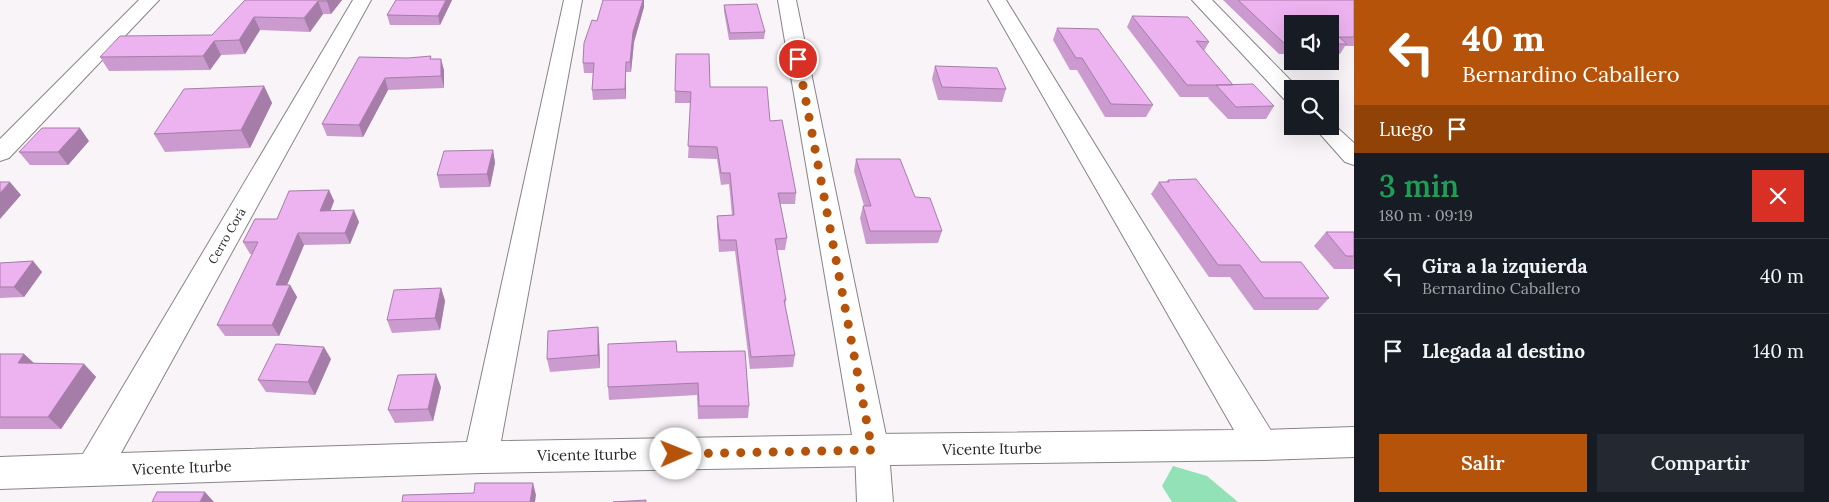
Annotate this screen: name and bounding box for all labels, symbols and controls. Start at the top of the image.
map controls [1284,15,1339,135]
button: sound [1284,15,1339,70]
text: 40 m [1462,16,1545,61]
icon: left [1379,20,1444,85]
pin [777,38,819,80]
icon: arrive [784,45,812,73]
text: Bernardino Caballero [1462,60,1680,88]
button: search [1284,80,1339,135]
icon: arrive [1443,115,1471,143]
text: Luego [1379,117,1433,141]
text: 3 min [1379,167,1459,205]
button: close [1752,170,1804,222]
street label: Cerro Corá [205,205,249,266]
text: 180 m · 09:19 [1379,205,1473,225]
text: Gira a la izquierda [1422,254,1588,278]
icon: left [1379,262,1407,290]
text: 40 m [1760,264,1804,288]
text: Bernardino Caballero [1422,278,1580,298]
icon: arrive [1379,337,1407,365]
text: Llegada al destino [1422,339,1585,363]
text: 140 m [1753,339,1804,363]
position arrow [649,427,701,479]
button: Salir [1379,434,1587,492]
button: Compartir [1597,434,1804,492]
street label: Vicente Iturbe [941,438,1042,459]
street label: Vicente Iturbe [536,444,637,465]
street label: Vicente Iturbe [131,456,232,479]

